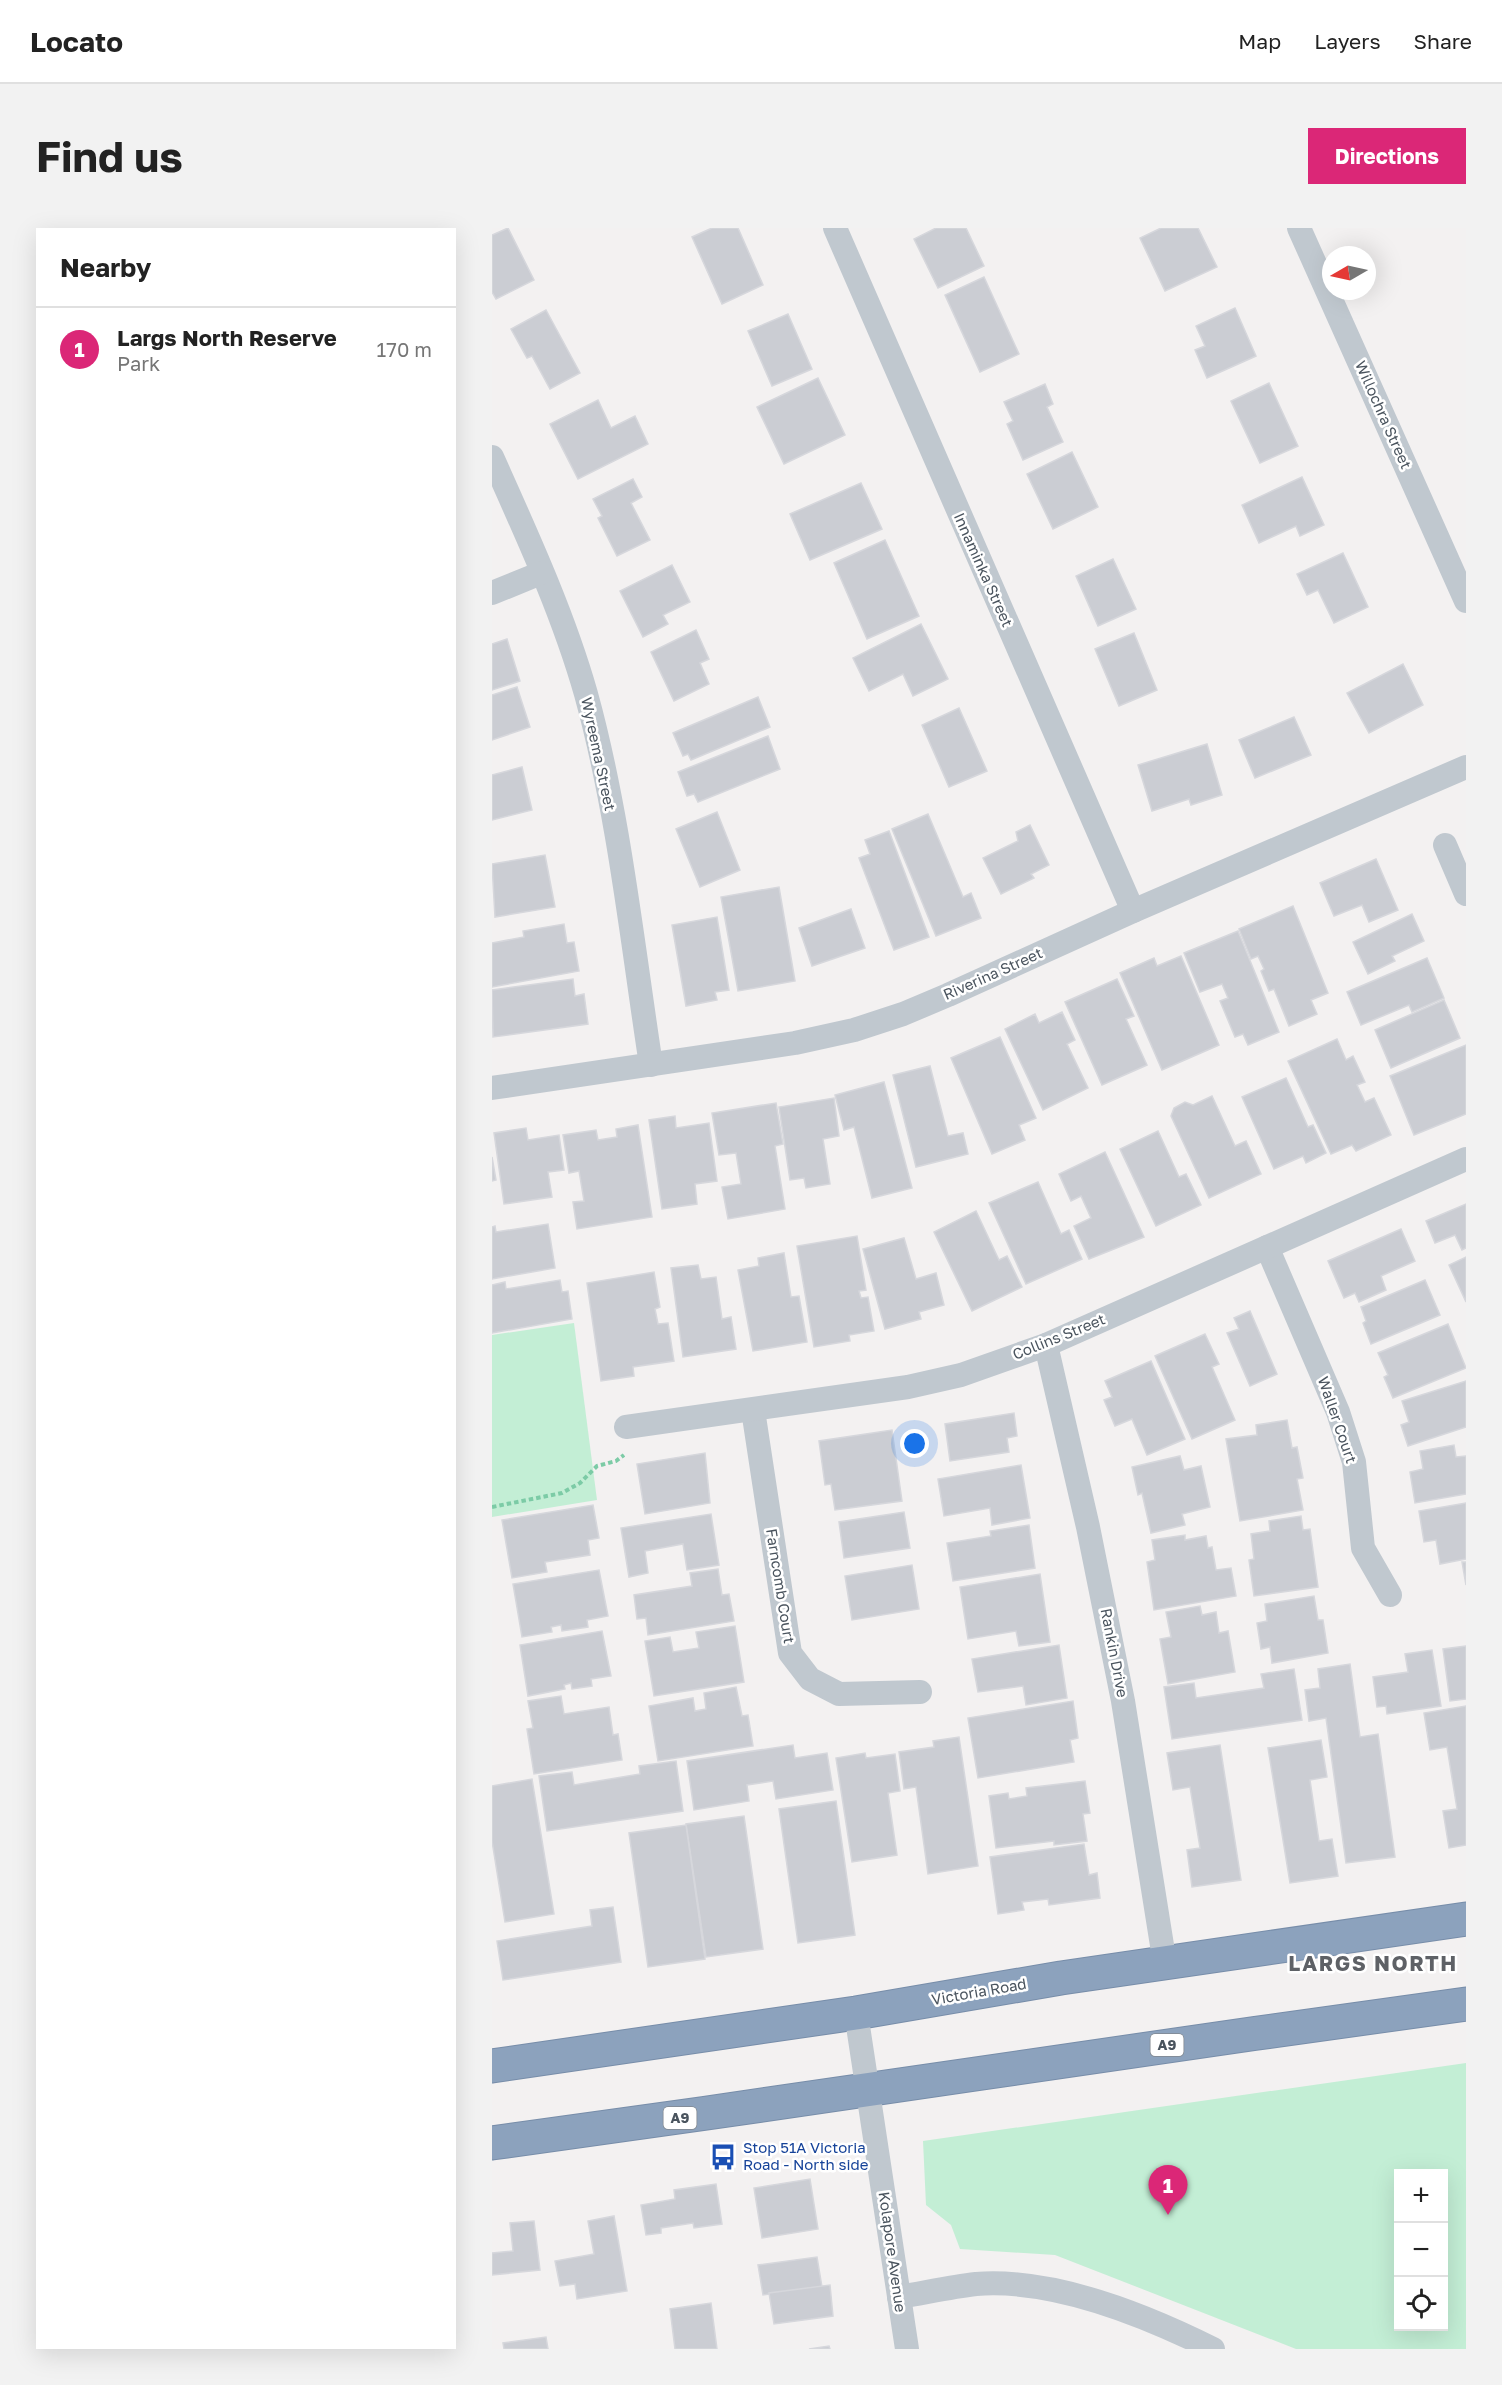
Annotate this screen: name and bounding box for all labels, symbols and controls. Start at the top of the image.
text: Locato [30,25,123,58]
text: Map [1238,28,1281,54]
text: Layers [1314,28,1381,54]
text: Share [1414,28,1472,54]
button: Directions [1308,128,1466,184]
text: Find us [36,131,183,181]
north arrow [1322,246,1376,300]
text: Nearby [60,252,151,283]
text: Largs North Reserve [117,324,337,351]
text: 1 [74,337,85,361]
text: 170 m [377,337,432,361]
text: Park [117,351,160,375]
street label: Willochra Street [1352,358,1416,472]
street label: Innaminka Street [951,510,1017,629]
street label: Wyreema Street [578,695,620,812]
street label: Riverina Street [940,943,1045,1003]
street label: Collins Street [1010,1309,1108,1363]
street label: Waller Court [1315,1374,1361,1465]
your location [900,1429,929,1458]
street label: Farncomb Court [763,1527,799,1645]
street label: Rankin Drive [1098,1607,1132,1699]
district label: LARGS NORTH [1288,1950,1458,1976]
street label: Victoria Road [930,1974,1028,2008]
road number: A9 [1150,2034,1184,2056]
road number: A9 [664,2107,696,2129]
place label: Stop 51A Victoria Road - North side [743,2138,869,2173]
bus stop icon: Stop 51A Victoria Road - North side [708,2142,738,2172]
pin: 1 [1148,2166,1188,2215]
map controls [1394,2169,1448,2331]
button: + [1394,2169,1448,2223]
street label: Kolapore Avenue [876,2190,910,2314]
button: − [1394,2223,1448,2277]
button: locate [1394,2277,1448,2331]

